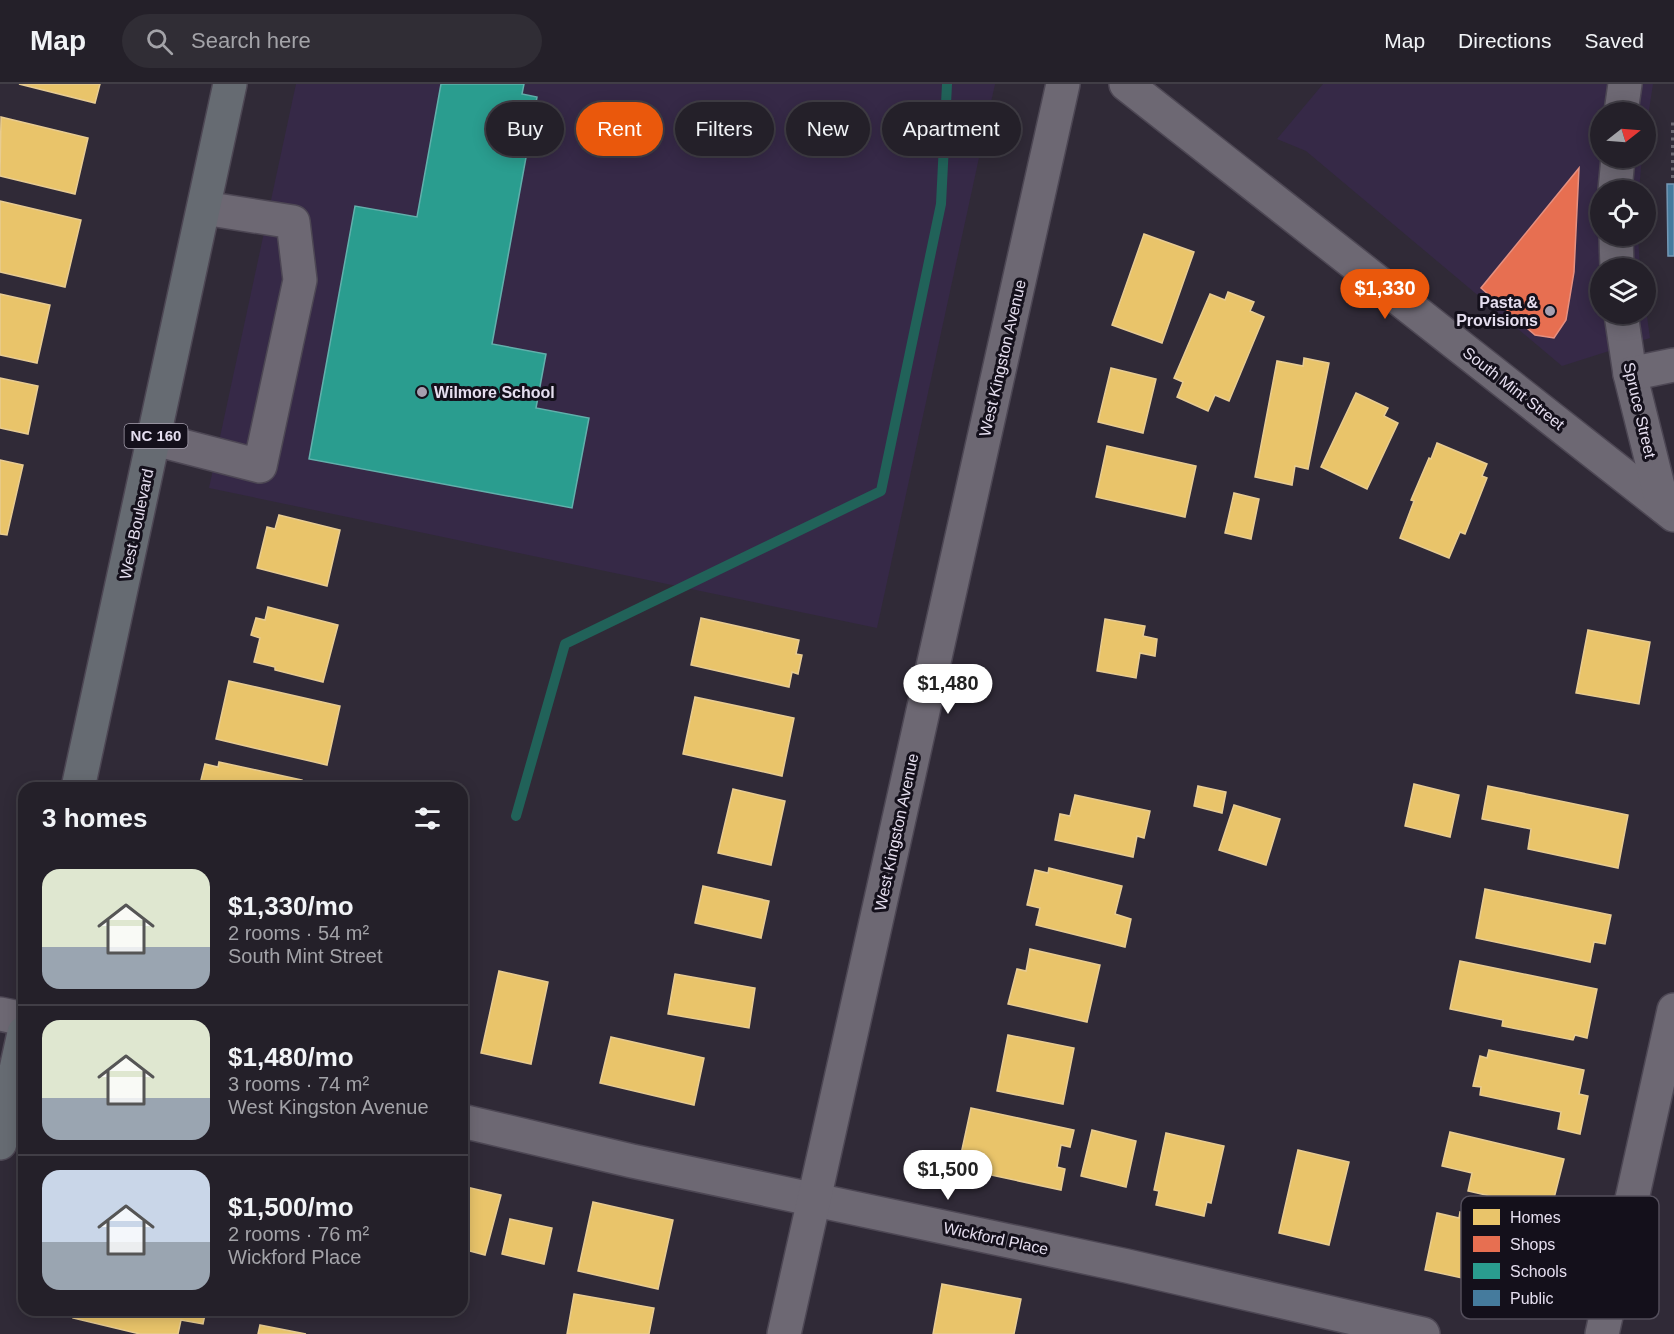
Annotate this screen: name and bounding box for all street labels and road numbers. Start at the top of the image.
street label: West Kingston Avenue [976,278,1029,438]
street label: South Mint Street [1460,344,1568,433]
street label: Spruce Street [1620,361,1659,460]
road number: NC 160 [124,424,188,448]
street label: West Boulevard [116,467,157,581]
street label: West Kingston Avenue [871,752,921,912]
street label: Wickford Place [942,1219,1050,1258]

